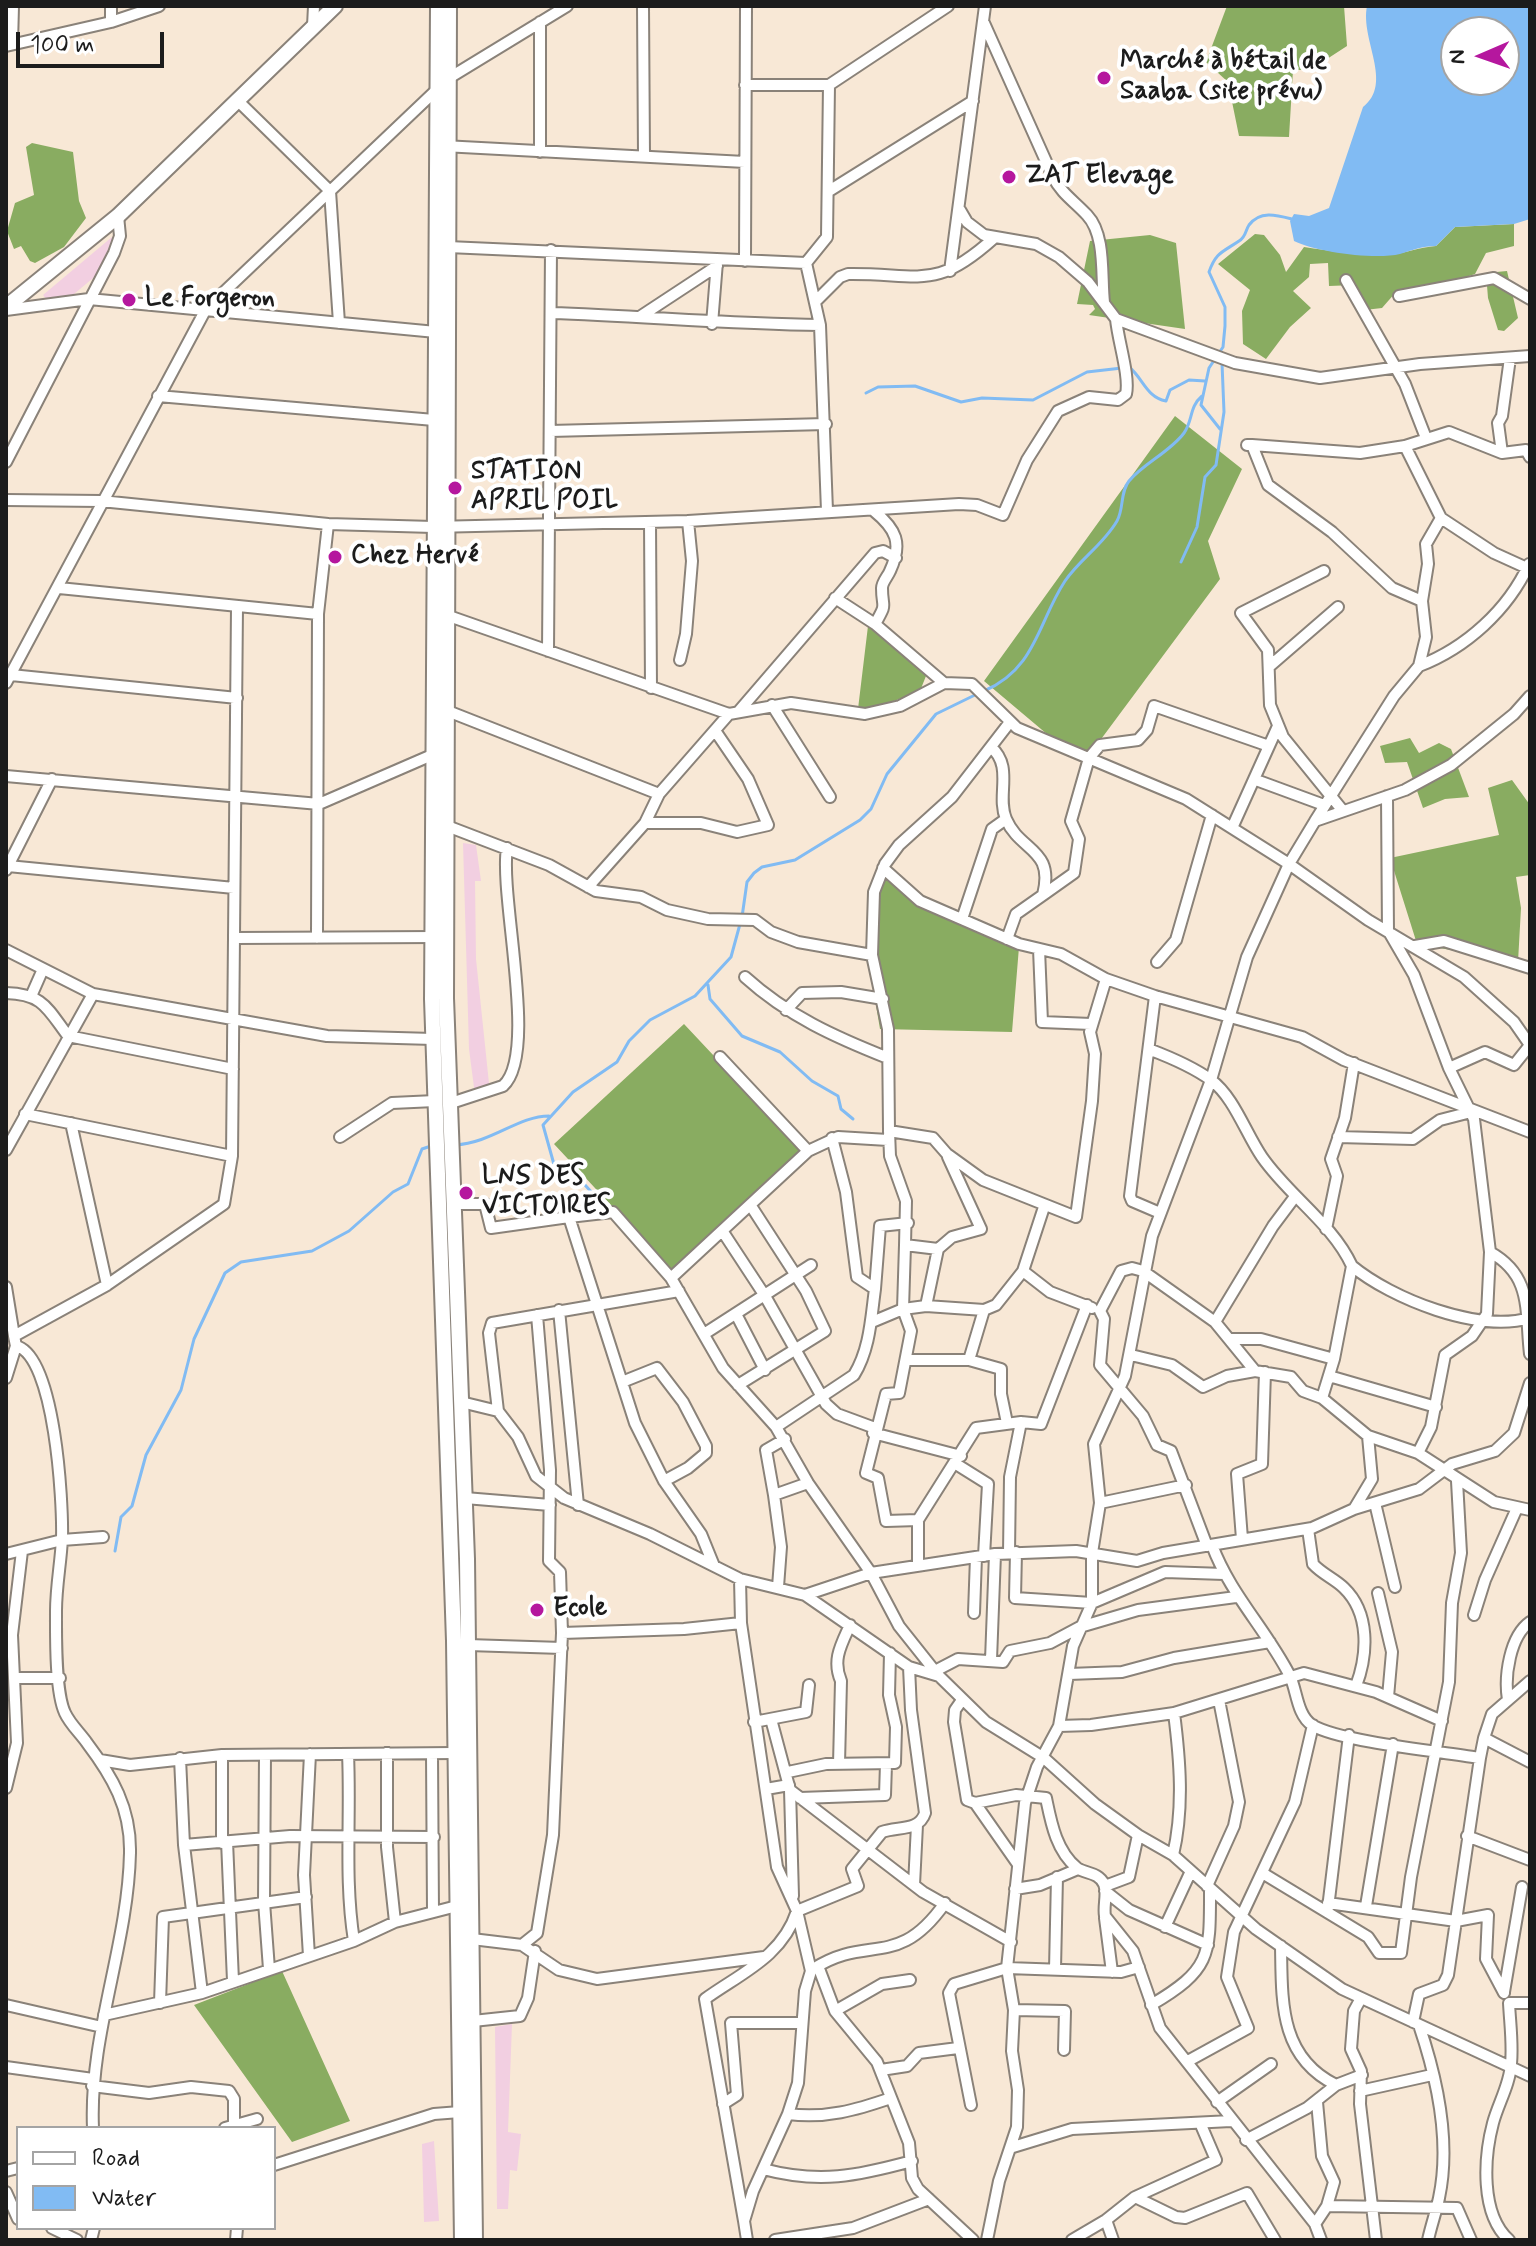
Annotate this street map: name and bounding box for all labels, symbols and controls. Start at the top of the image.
scale bar [20,16,168,66]
north arrow [1440,16,1520,96]
text: 100 m [30,30,94,61]
place label: Marché à bétail de Saaba (site prévu) [1120,47,1327,108]
text: N [1444,49,1472,65]
marker: Marché à bétail de Saaba (site prévu) [1095,69,1113,87]
place label: ZAT Elevage [1025,161,1174,193]
marker: ZAT Elevage [1000,168,1018,186]
place label: Le Forgeron [145,284,275,316]
marker: Le Forgeron [120,291,138,309]
place label: STATION APRIL POIL [471,457,618,518]
marker: STATION APRIL POIL [446,479,464,497]
place label: Chez Hervé [351,541,479,573]
marker: Chez Hervé [326,548,344,566]
place label: LNS DES VICTOIRES [482,1162,610,1224]
marker: LNS DES VICTOIRES [457,1184,475,1202]
place label: Ecole [553,1594,607,1626]
marker: Ecole [528,1601,546,1619]
legend [16,2126,276,2230]
text: Road [92,2143,140,2174]
text: Water [92,2183,156,2214]

